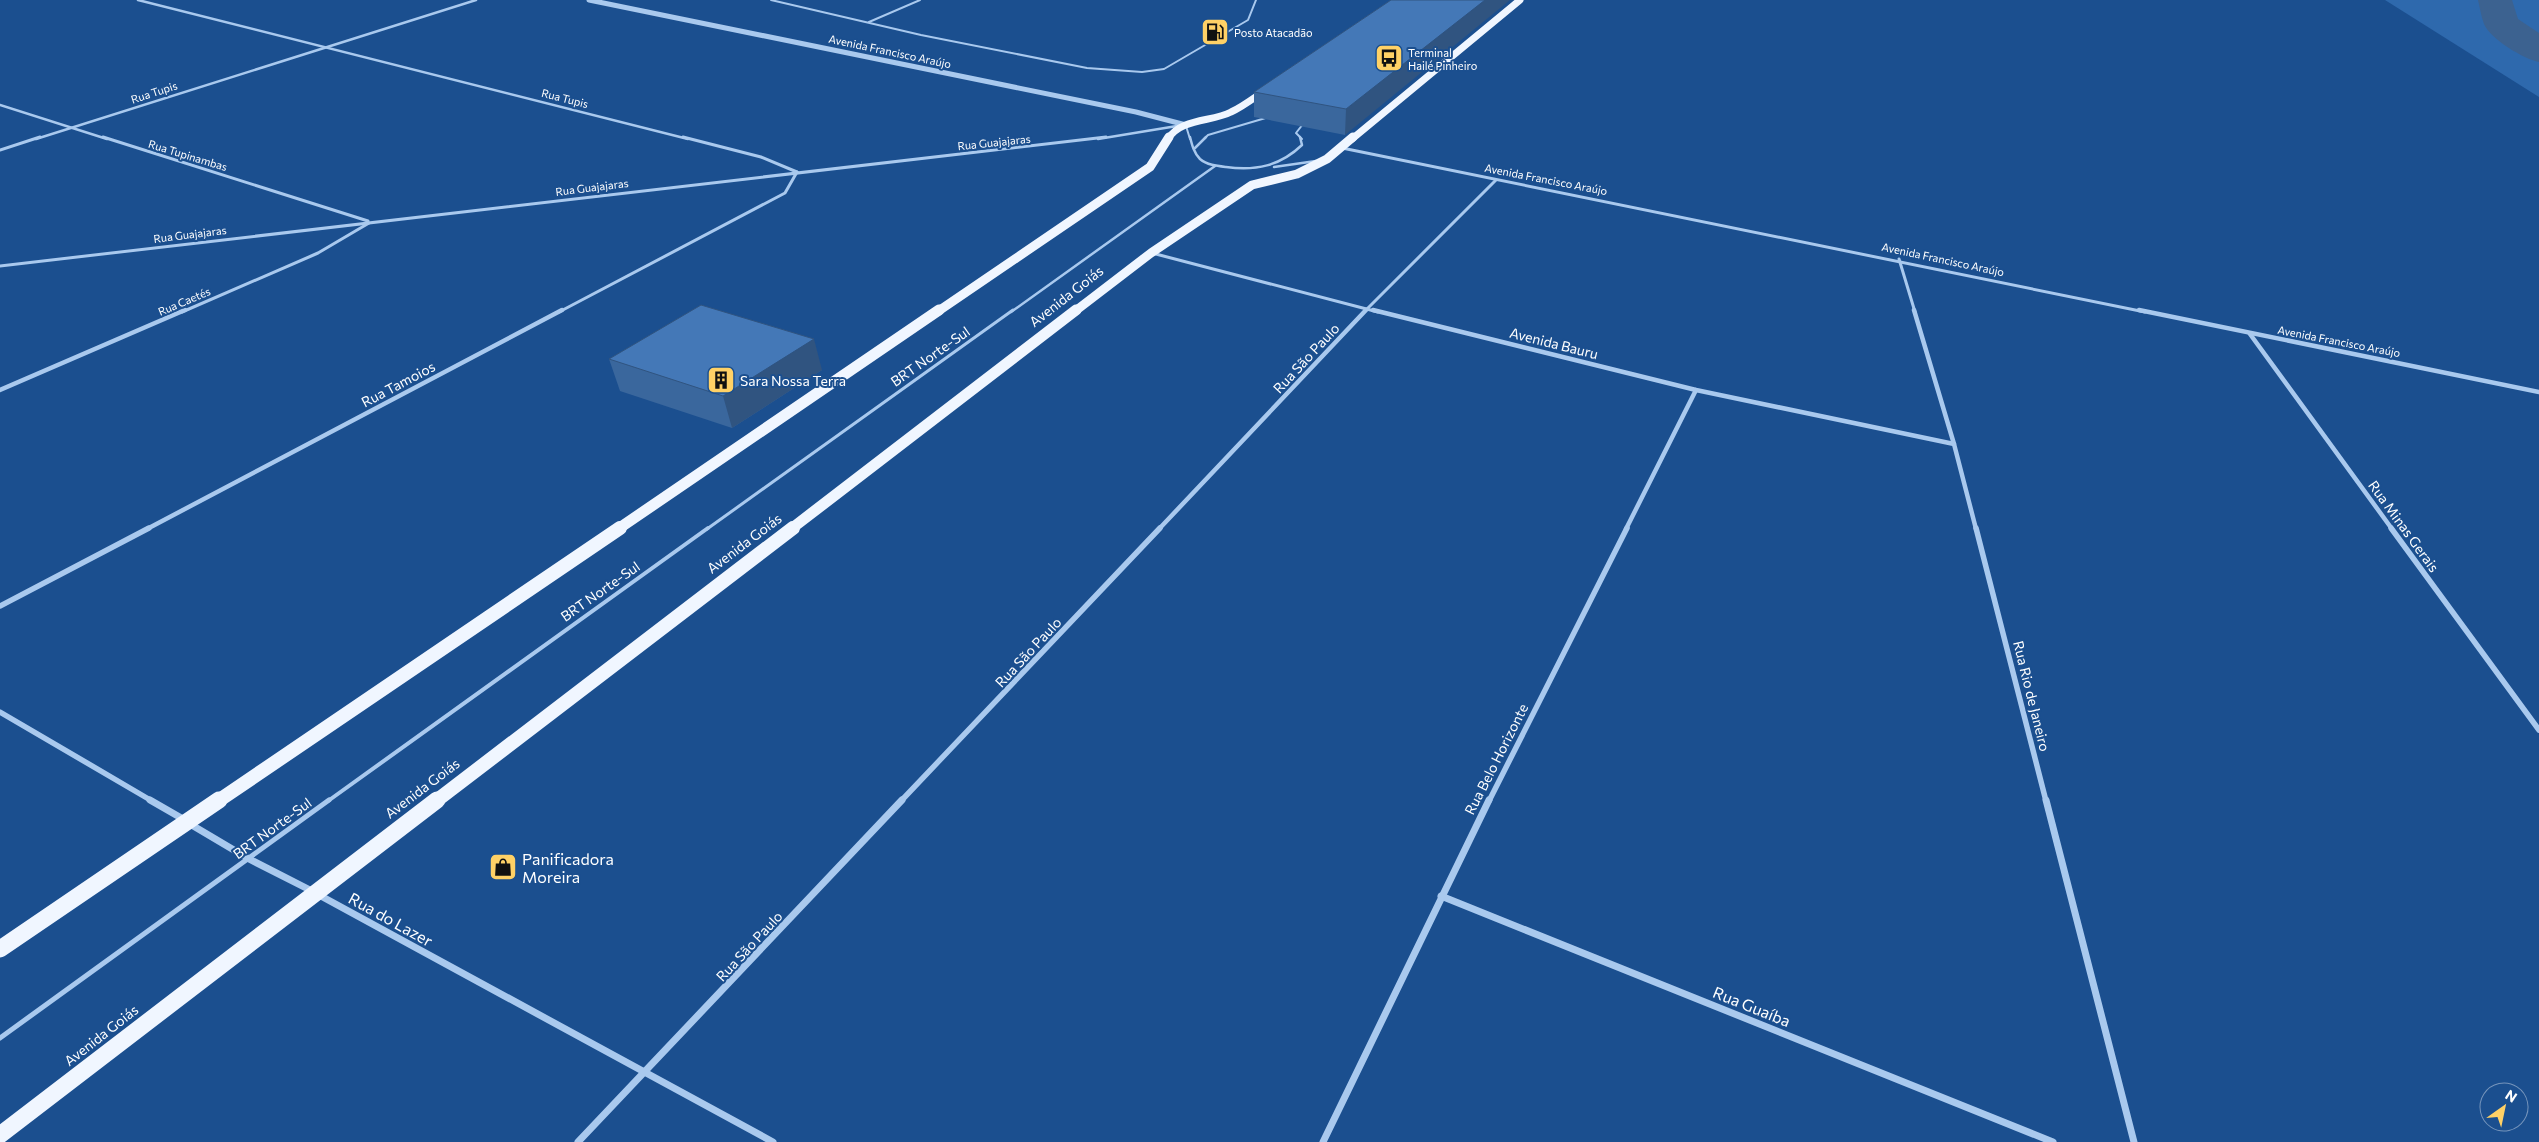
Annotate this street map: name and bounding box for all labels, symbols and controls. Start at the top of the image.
fuel station icon: Posto Atacadão [1200,17,1230,47]
place label: Posto Atacadão [1234,26,1313,39]
street label: Avenida Francisco Araújo [828,32,953,70]
bus stop icon: Terminal Hailé Pinheiro [1374,43,1404,73]
place label: Terminal Hailé Pinheiro [1408,46,1478,72]
street label: Rua Tupis [129,78,179,106]
street label: Rua Tupis [540,86,590,110]
street label: Rua Guajajaras [957,132,1031,152]
street label: Rua Tupinambas [147,137,229,173]
street label: Avenida Francisco Araújo [1484,161,1609,197]
street label: Rua Guajajaras [555,176,629,198]
street label: Rua Guajajaras [153,223,227,245]
street label: Avenida Francisco Araújo [1881,240,2006,278]
street label: Avenida Goiás [1026,262,1106,330]
street label: Rua Caetés [156,284,212,318]
street label: Rua São Paulo [1269,319,1343,397]
street label: BRT Norte-Sul [887,322,973,390]
street label: Avenida Francisco Araújo [2277,323,2402,359]
street label: Avenida Bauru [1508,324,1600,362]
street label: Rua Tamoios [358,357,438,411]
building icon: Sara Nossa Terra [706,365,736,395]
place label: Sara Nossa Terra [740,372,846,389]
street label: Rua Minas Gerais [2365,477,2443,575]
street label: Avenida Goiás [703,509,785,577]
street label: BRT Norte-Sul [557,557,643,625]
street label: Rua São Paulo [991,613,1065,691]
street label: Rua Rio de Janeiro [2010,639,2054,753]
street label: Rua Belo Horizonte [1461,701,1531,817]
street label: Avenida Goiás [381,754,463,822]
street label: BRT Norte-Sul [229,794,315,862]
place label: Panificadora Moreira [522,849,614,886]
shop icon: Panificadora Moreira [488,852,518,882]
street label: Rua do Lazer [346,888,437,950]
street label: Rua São Paulo [712,907,786,985]
street label: Rua Guaíba [1710,982,1794,1030]
street label: Avenida Goiás [61,1001,141,1069]
north arrow [2479,1082,2529,1132]
text: N [2502,1086,2520,1106]

